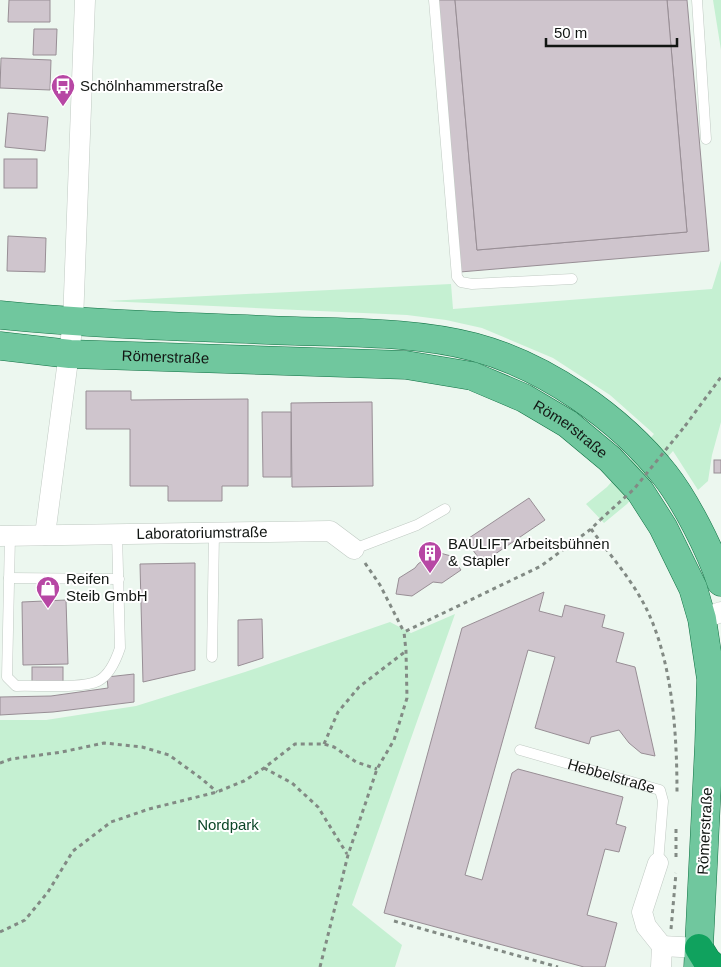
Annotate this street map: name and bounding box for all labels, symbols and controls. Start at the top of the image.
scale bar [546,15,677,47]
text: 50 m [554,24,587,41]
bus stop icon: Schölnhammerstraße [50,73,76,107]
place label: Schölnhammerstraße [80,77,223,94]
street label: Römerstraße [121,347,210,367]
street label: Römerstraße [530,396,611,461]
street label: Laboratoriumstraße [136,523,268,542]
place label: BAULIFT Arbeitsbühnen & Stapler [448,535,609,569]
building icon: BAULIFT Arbeitsbühnen & Stapler [417,540,443,574]
place label: Reifen Steib GmbH [66,570,148,604]
shop icon: Reifen Steib GmbH [35,575,61,609]
street label: Hebbelstraße [566,755,657,796]
street label: Römerstraße [694,787,715,875]
park label: Nordpark [197,816,259,833]

